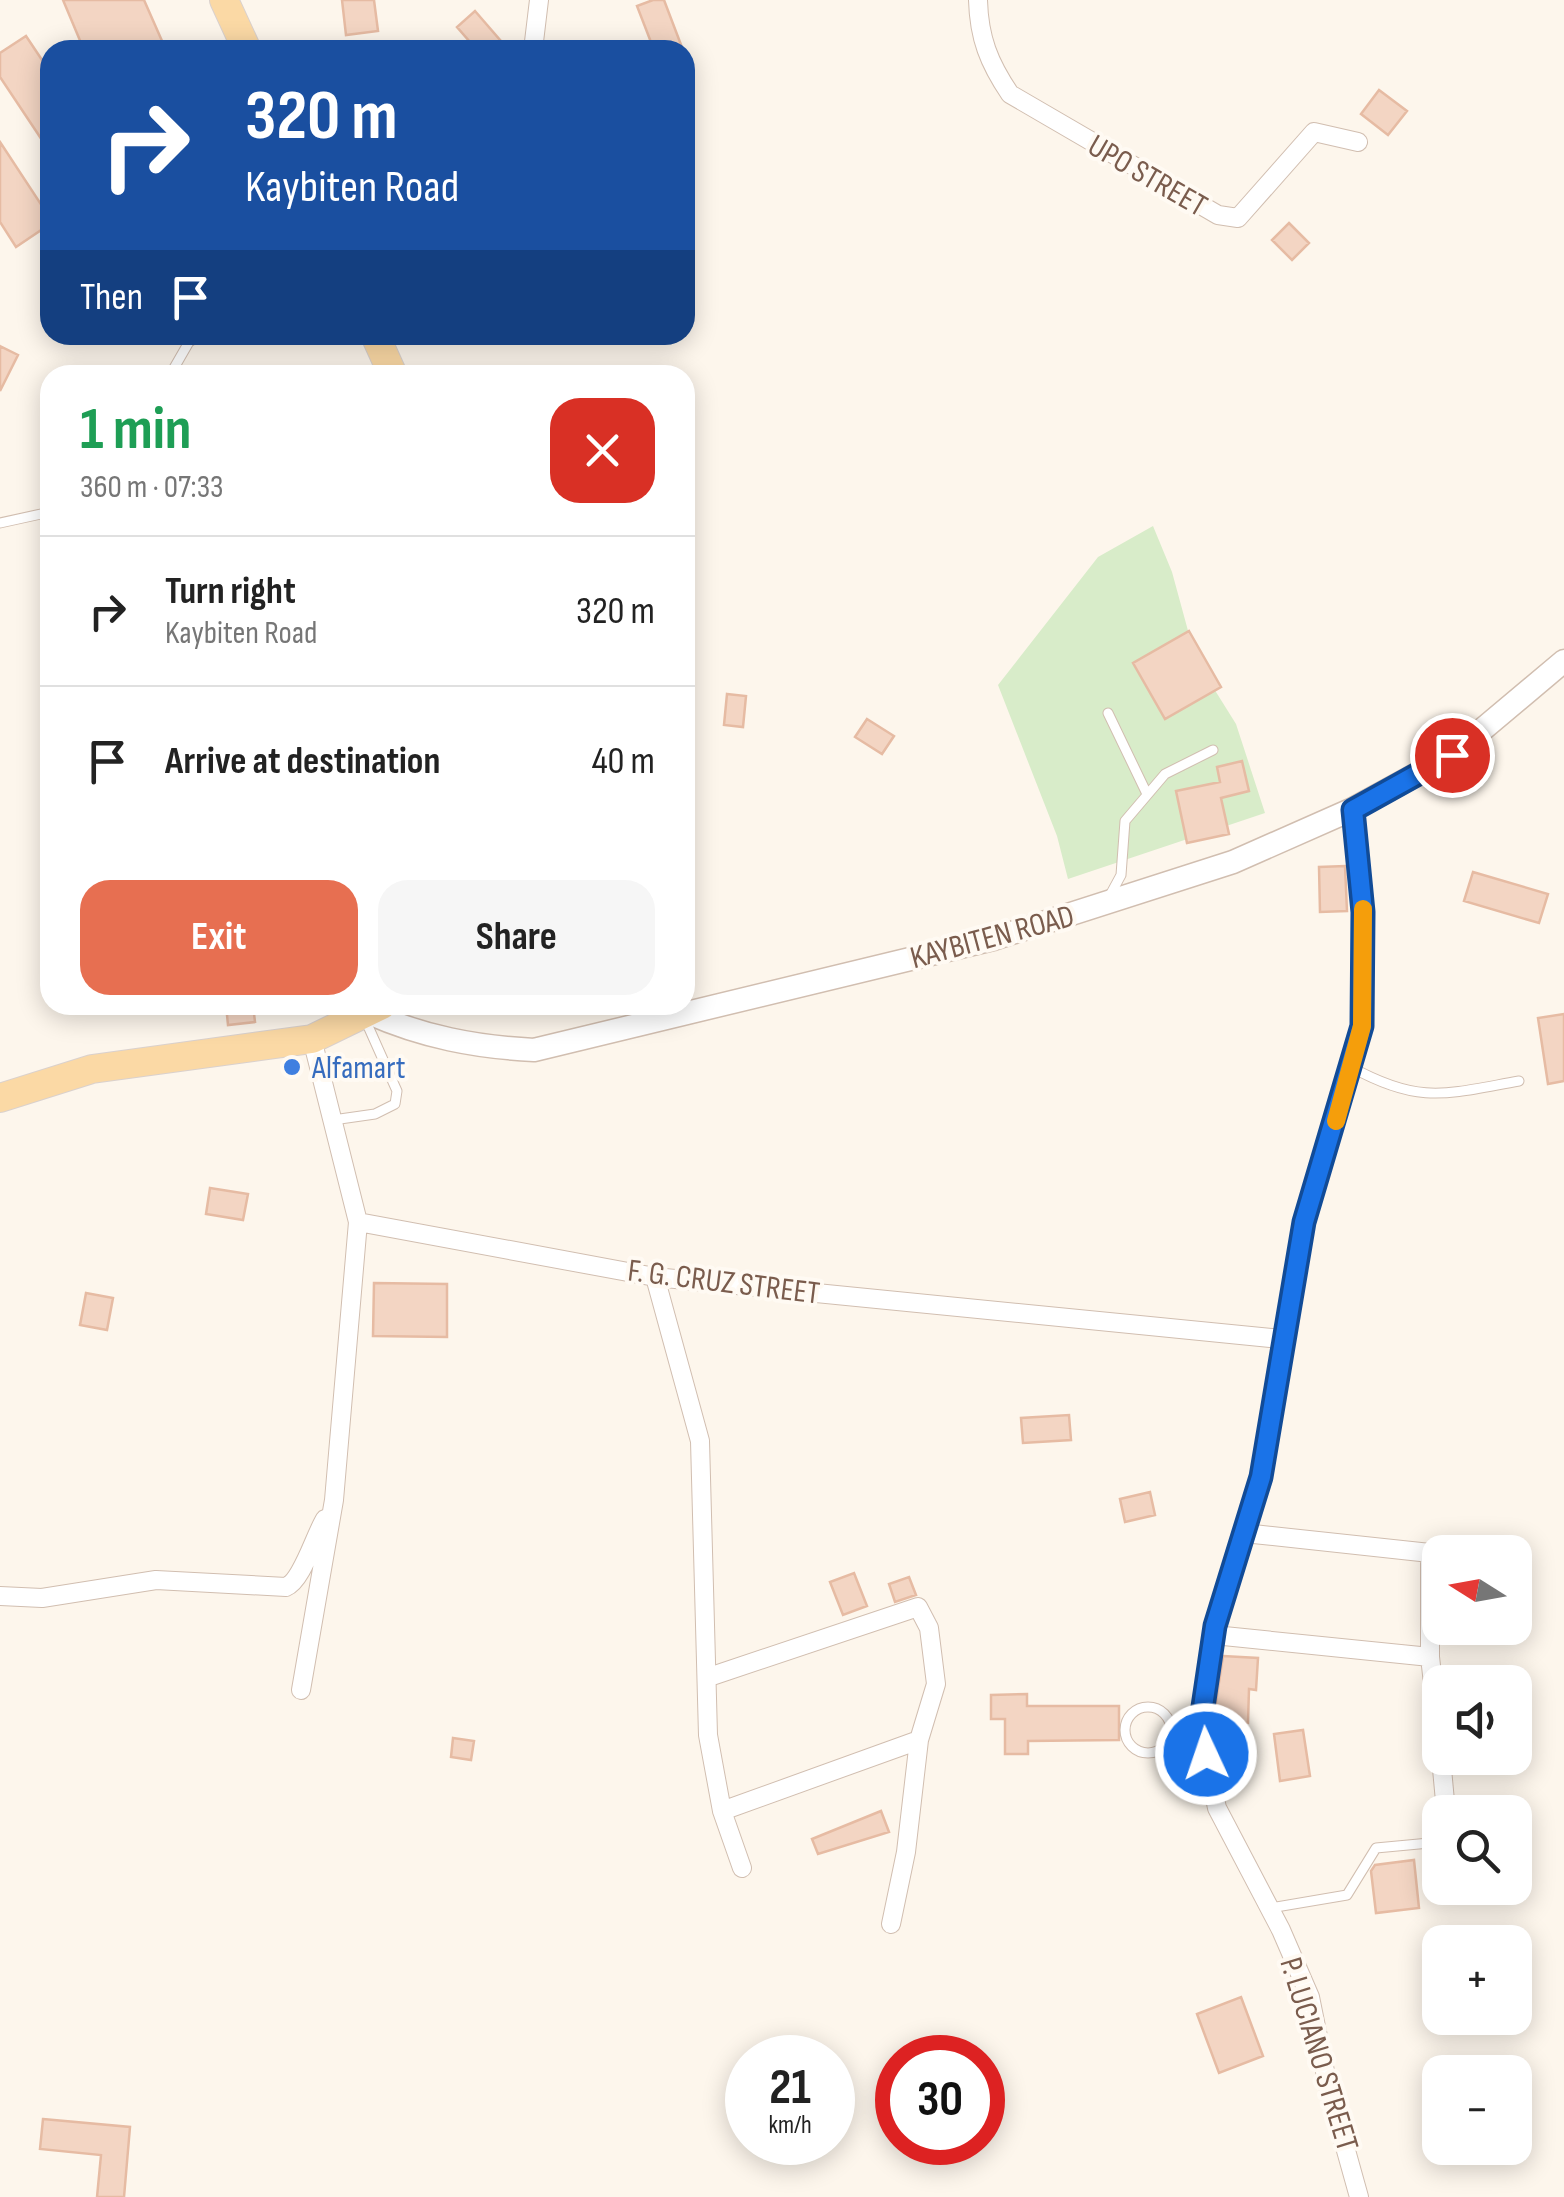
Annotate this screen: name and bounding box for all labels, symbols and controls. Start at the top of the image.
text: 320 m [245,75,398,159]
icon: right [80,80,210,210]
street label: UPO STREET [1081,127,1214,226]
text: Kaybiten Road [245,160,459,215]
icon: arrive [163,270,218,325]
text: Then [80,275,143,320]
text: 1 min [80,394,192,466]
button: close [550,398,655,503]
text: 360 m · 07:33 [80,468,224,507]
text: Turn right [165,569,296,614]
icon: right [80,584,135,639]
text: 320 m [576,589,655,634]
text: Kaybiten Road [165,614,317,653]
pin [1410,713,1495,798]
icon: arrive [1425,728,1480,783]
icon: arrive [80,734,135,789]
text: Arrive at destination [165,739,440,784]
text: 40 m [592,739,655,784]
button: Exit [80,880,358,995]
button: Share [378,880,655,995]
street label: KAYBITEN ROAD [906,897,1079,978]
place label: Alfamart [311,1049,405,1088]
marker: Alfamart [281,1056,303,1078]
street label: F. G. CRUZ STREET [626,1251,822,1314]
north arrow [1422,1535,1532,1645]
map controls [1422,1535,1532,2165]
button: sound [1422,1665,1532,1775]
position arrow [1154,1702,1258,1806]
button: search [1422,1795,1532,1905]
button: + [1422,1925,1532,2035]
street label: P. LUCIANO STREET [1271,1953,1367,2156]
speed limit sign: 30 [875,2035,1005,2165]
button: − [1422,2055,1532,2165]
text: 21 [769,2058,811,2118]
text: km/h [768,2110,812,2141]

